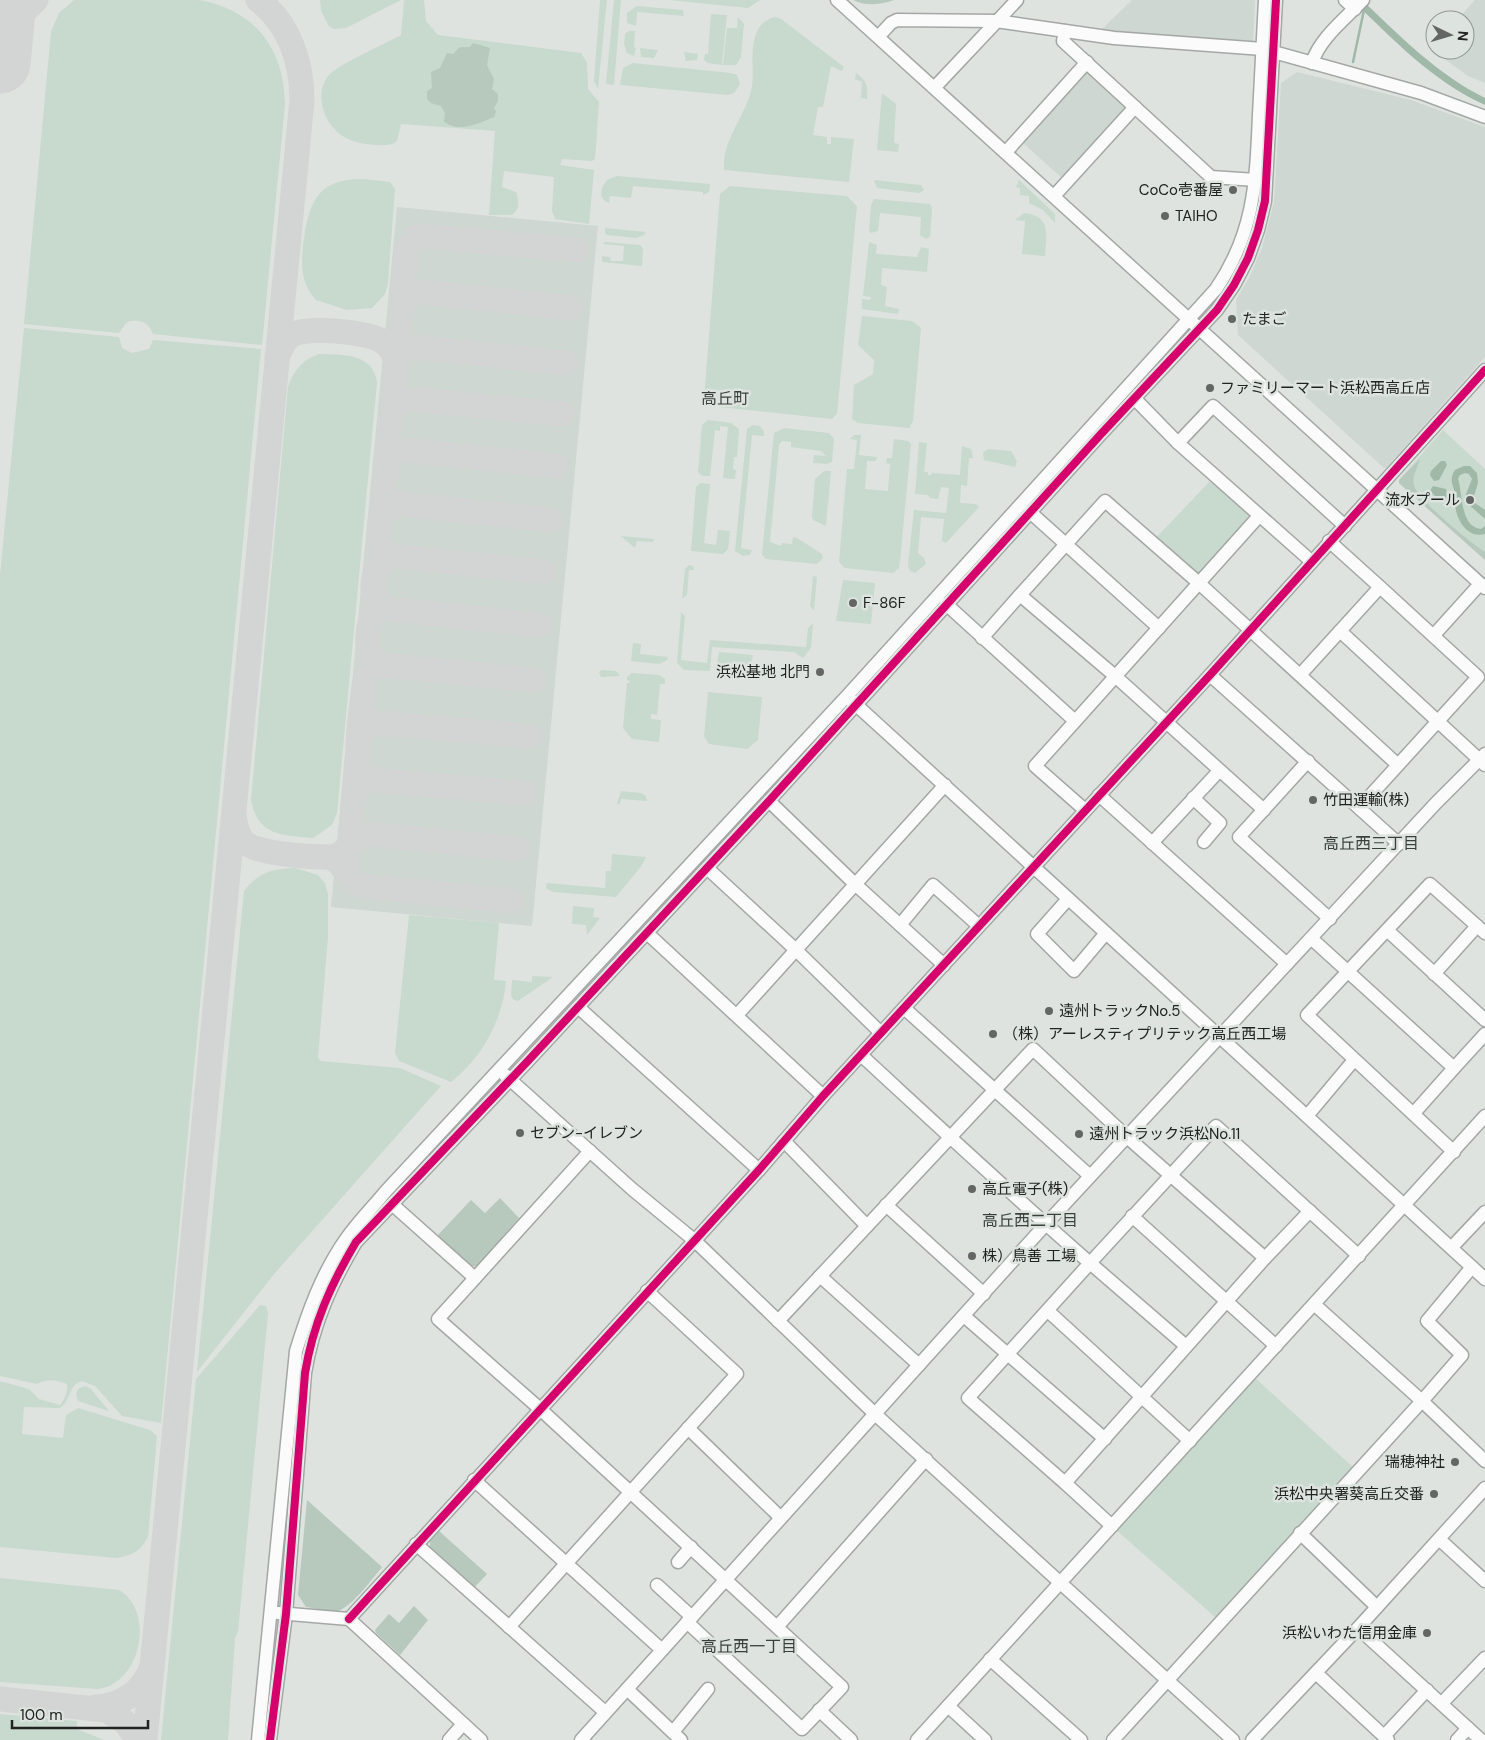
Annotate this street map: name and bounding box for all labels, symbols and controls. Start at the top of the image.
north arrow [1425,10,1475,60]
text: N [1454,30,1472,42]
place label: CoCo壱番屋 [1139,180,1223,200]
marker: CoCo壱番屋 [1227,184,1239,196]
place label: TAIHO [1175,206,1218,226]
marker: TAIHO [1159,210,1171,222]
place label: たまご [1242,309,1287,329]
marker: たまご [1226,313,1238,325]
place label: ファミリーマート浜松西高丘店 [1220,378,1430,398]
marker: ファミリーマート浜松西高丘店 [1204,382,1216,394]
district label: 高丘町 [701,388,749,409]
place label: 流水プール [1385,490,1460,510]
marker: 流水プール [1464,494,1476,506]
place label: F-86F [863,593,906,613]
marker: F-86F [847,597,859,609]
place label: 浜松基地 北門 [716,662,810,682]
marker: 浜松基地 北門 [814,666,826,678]
place label: 竹田運輸(株) [1323,790,1409,810]
marker: 竹田運輸(株) [1307,794,1319,806]
district label: 高丘西三丁目 [1323,833,1419,854]
place label: 遠州トラックNo.5 [1059,1001,1180,1021]
marker: 遠州トラックNo.5 [1043,1005,1055,1017]
place label: （株）アーレスティプリテック高丘西工場 [1003,1024,1286,1044]
marker: （株）アーレスティプリテック高丘西工場 [987,1028,999,1040]
place label: セブン-イレブン [530,1123,643,1143]
place label: 遠州トラック浜松No.11 [1089,1124,1240,1144]
marker: セブン-イレブン [514,1127,526,1139]
marker: 遠州トラック浜松No.11 [1073,1128,1085,1140]
place label: 高丘電子(株) [982,1179,1068,1199]
marker: 高丘電子(株) [966,1183,978,1195]
district label: 高丘西二丁目 [982,1210,1078,1231]
place label: 株）鳥善 工場 [982,1246,1076,1266]
marker: 株）鳥善 工場 [966,1250,978,1262]
place label: 瑞穂神社 [1385,1452,1445,1472]
marker: 瑞穂神社 [1449,1456,1461,1468]
place label: 浜松中央署葵高丘交番 [1274,1484,1424,1504]
marker: 浜松中央署葵高丘交番 [1428,1488,1440,1500]
place label: 浜松いわた信用金庫 [1282,1623,1417,1643]
marker: 浜松いわた信用金庫 [1421,1627,1433,1639]
district label: 高丘西一丁目 [701,1636,797,1657]
scale bar [12,1698,149,1730]
text: 100 m [20,1705,63,1725]

